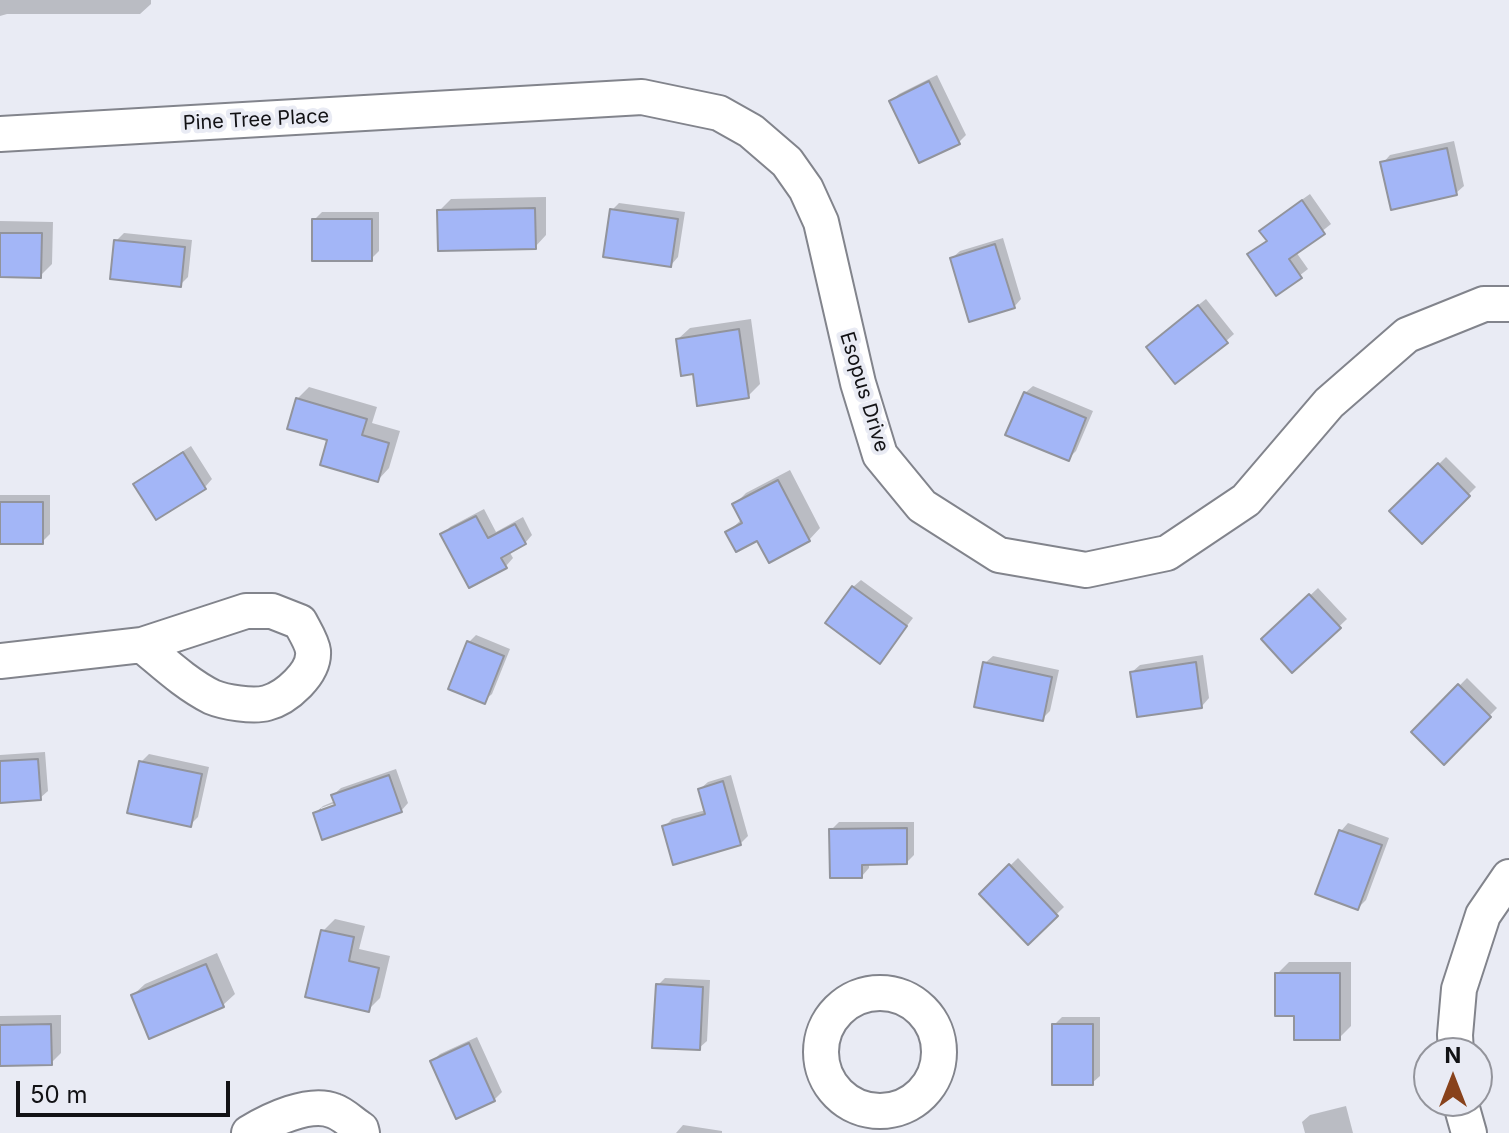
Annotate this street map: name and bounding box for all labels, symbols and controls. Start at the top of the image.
street label: Pine Tree Place [182,104,330,136]
street label: Esopus Drive [834,329,894,455]
north arrow [1413,1037,1493,1117]
text: N [1445,1042,1461,1068]
scale bar [20,1065,234,1115]
text: 50 m [30,1080,88,1109]

